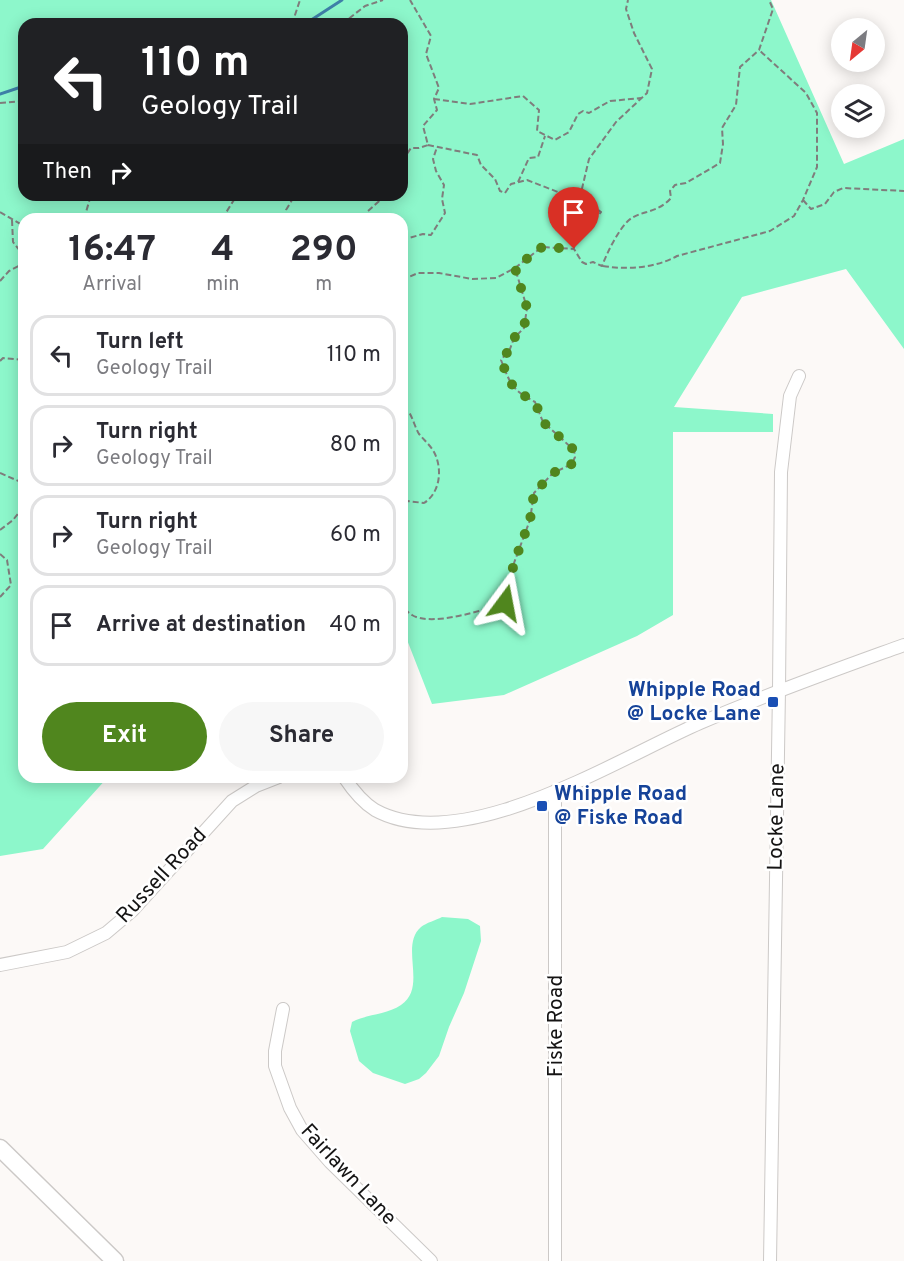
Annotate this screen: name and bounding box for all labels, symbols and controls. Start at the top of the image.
north arrow [831,18,885,72]
map controls [831,18,885,138]
text: 110 m [141,38,250,91]
icon: left [42,42,120,120]
button: layers [831,84,885,138]
text: Geology Trail [141,90,299,124]
icon: right [104,156,137,189]
text: Then [42,159,92,186]
pin [548,187,599,249]
icon: arrive [557,196,590,229]
text: 16:47 [68,228,156,274]
text: 4 [211,228,234,274]
text: 290 [290,228,358,274]
text: Arrival [82,272,142,298]
text: min [206,272,240,298]
text: m [315,272,332,298]
text: Turn left [96,329,184,356]
icon: left [45,339,78,372]
text: 110 m [327,342,381,369]
text: Geology Trail [96,356,213,382]
text: Turn right [96,419,198,446]
icon: right [45,429,78,462]
text: 80 m [330,432,381,459]
text: Geology Trail [96,446,213,472]
text: Turn right [96,509,198,536]
icon: right [45,519,78,552]
text: 60 m [330,522,381,549]
text: Geology Trail [96,536,213,562]
position arrow [473,571,537,635]
icon: arrive [45,609,78,642]
text: Arrive at destination [96,612,306,639]
text: 40 m [329,612,381,639]
place label: Whipple Road @ Locke Lane [627,677,761,728]
marker: Whipple Road @ Locke Lane [766,695,780,709]
button: Exit [42,702,207,771]
button: Share [219,702,384,771]
street label: Locke Lane [763,763,791,871]
place label: Whipple Road @ Fiske Road [554,781,687,832]
marker: Whipple Road @ Fiske Road [535,799,549,813]
street label: Russell Road [111,823,213,929]
street label: Fiske Road [543,975,570,1077]
street label: Fairlawn Lane [294,1119,402,1231]

